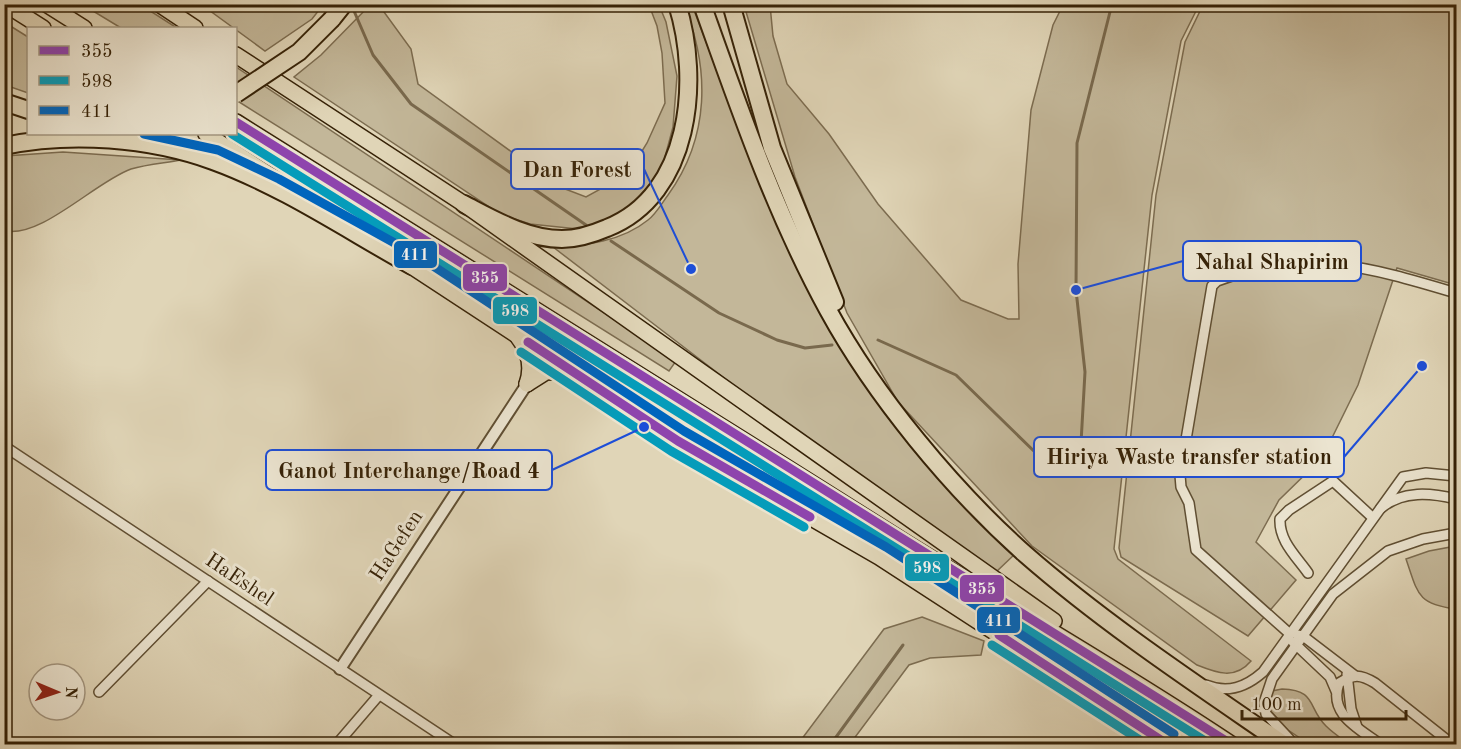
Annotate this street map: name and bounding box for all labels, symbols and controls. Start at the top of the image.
legend [27,27,237,135]
text: 355 [81,43,112,61]
text: 598 [81,73,112,91]
text: 411 [81,103,112,121]
callout: Dan Forest [511,149,644,189]
text: Dan Forest [522,160,632,182]
line badge: 411 [393,240,438,269]
callout: Nahal Shapirim [1183,241,1361,281]
text: 411 [401,248,429,264]
text: Nahal Shapirim [1195,252,1349,274]
line badge: 355 [462,263,508,292]
text: 355 [471,271,499,287]
line badge: 598 [492,296,538,325]
text: 598 [501,304,529,320]
callout: Hiriya Waste transfer station [1034,437,1344,477]
text: Hiriya Waste transfer station [1046,447,1332,469]
callout: Ganot Interchange/Road 4 [266,450,552,490]
text: Ganot Interchange/Road 4 [278,461,540,483]
street label: HaGefen [367,507,427,585]
street label: HaEshel [201,550,277,610]
line badge: 598 [904,553,950,582]
text: 598 [913,561,941,577]
line badge: 355 [959,574,1005,603]
text: 355 [968,582,996,598]
line badge: 411 [976,606,1021,634]
text: 411 [985,614,1013,630]
north arrow [27,662,87,722]
scale bar [1242,683,1406,721]
text: N [62,686,78,700]
text: 100 m [1251,696,1302,714]

